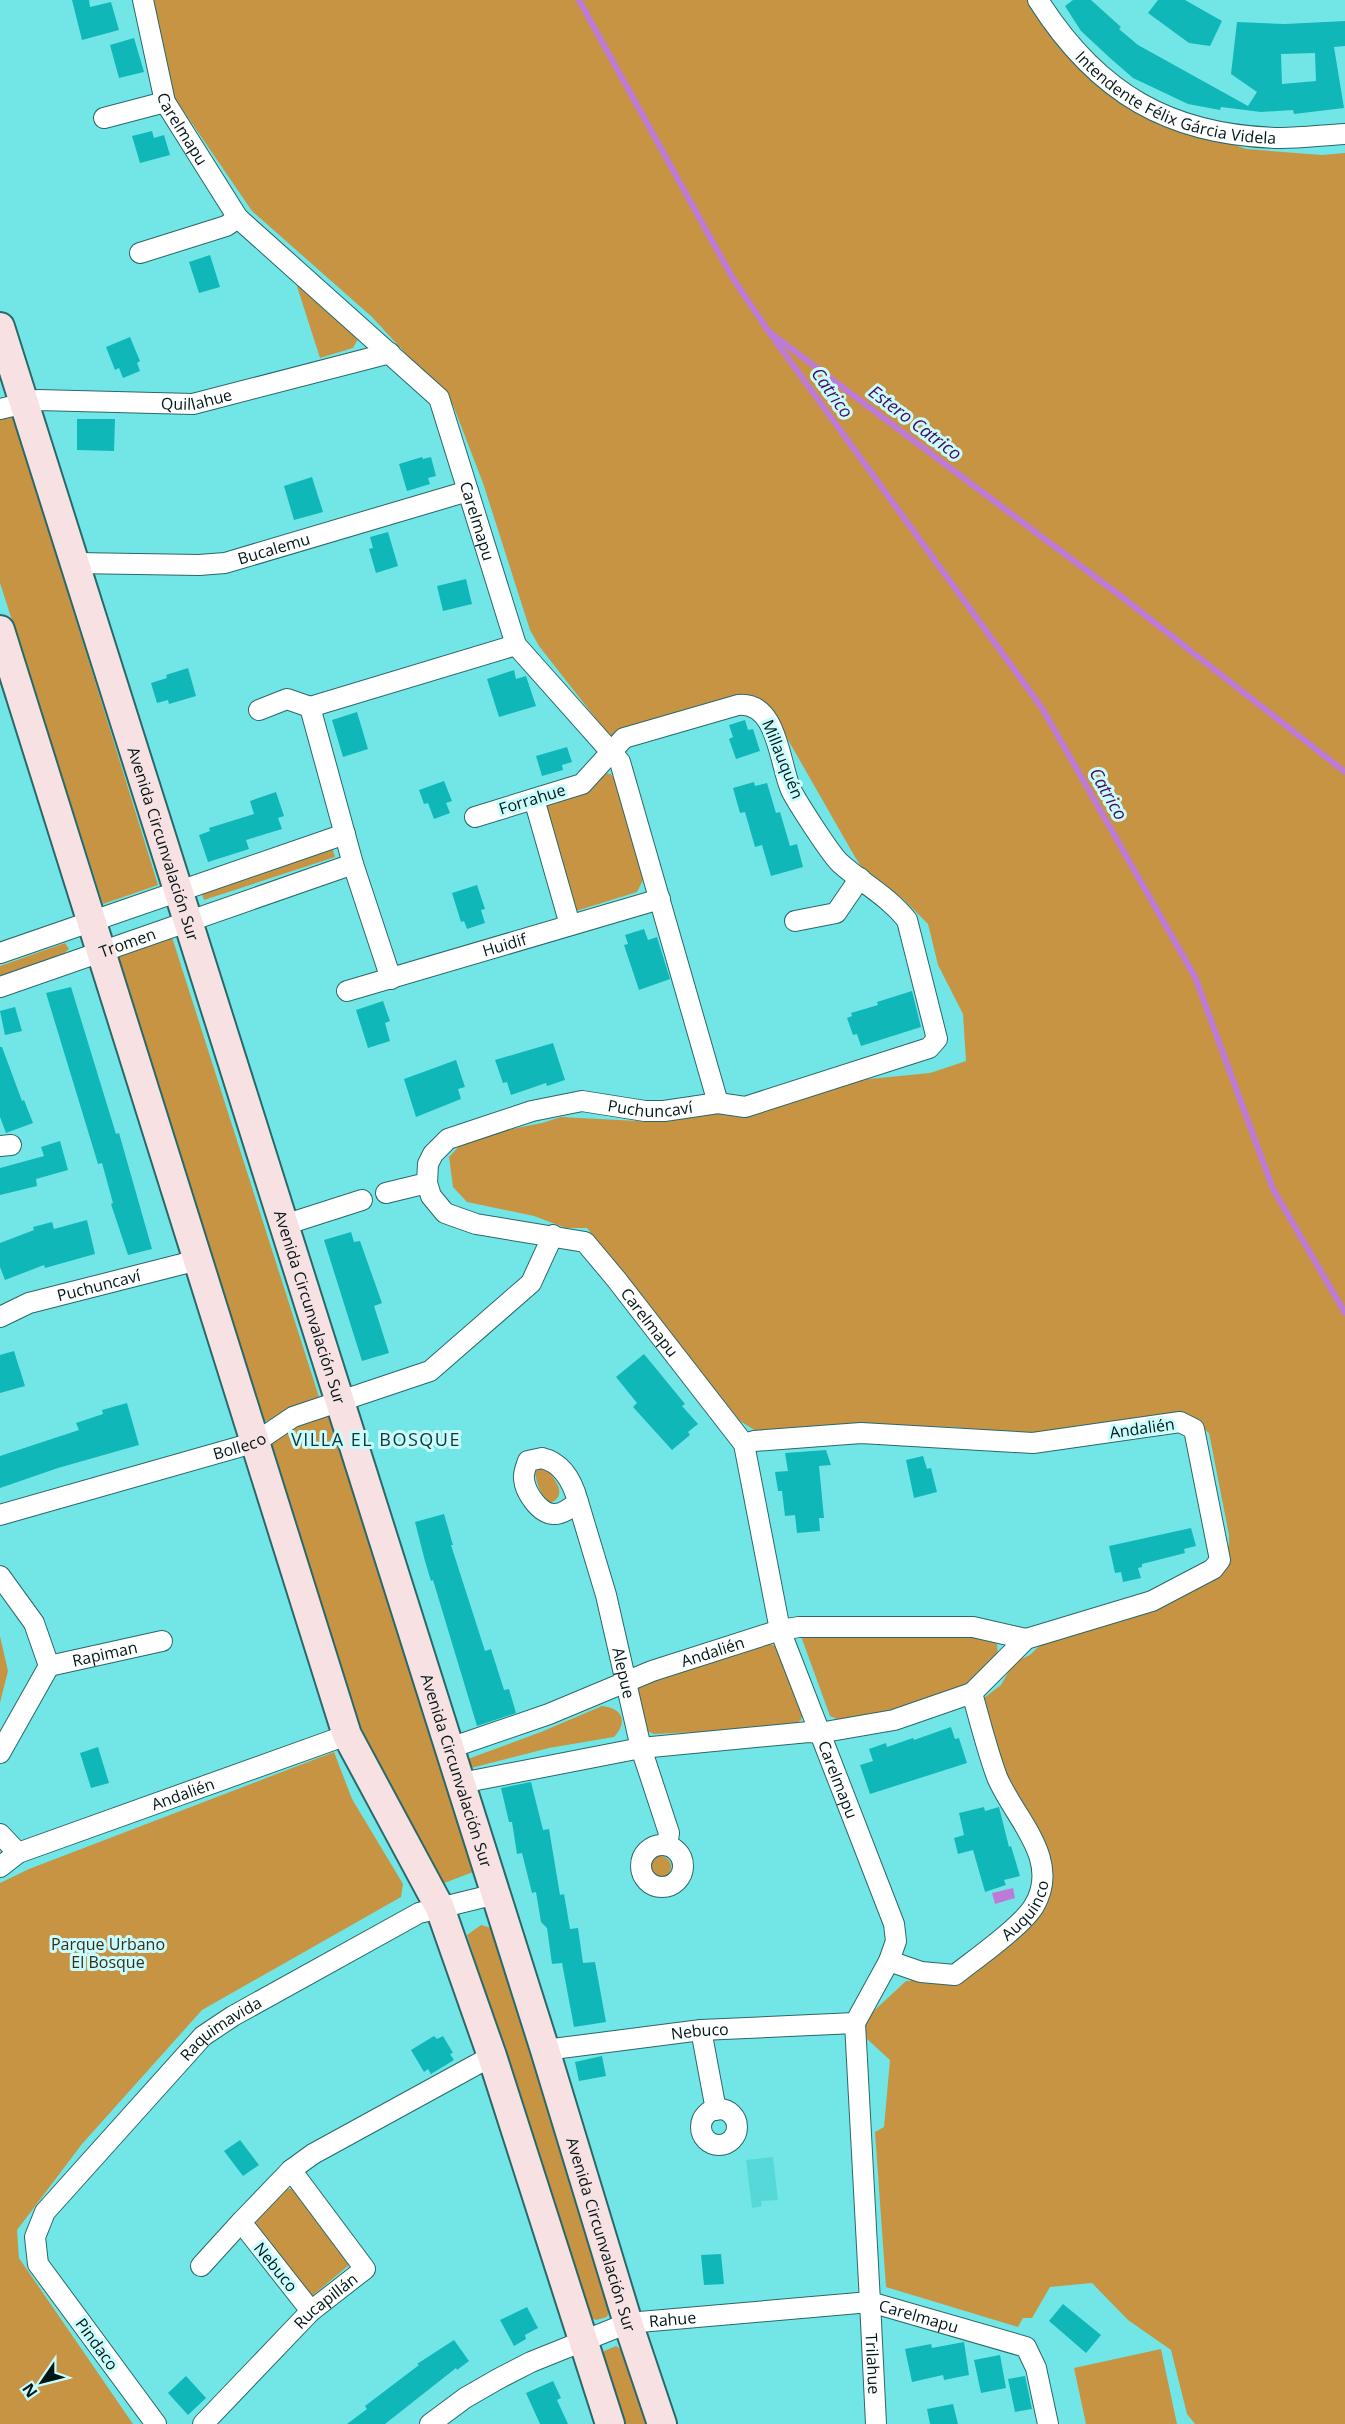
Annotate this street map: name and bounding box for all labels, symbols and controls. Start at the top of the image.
street label: Intendente Félix Gárcia Videla [1071,46,1277,149]
street label: Carelmapu [152,91,213,169]
water label: Catrico [806,362,859,422]
water label: Estero Catrico [864,379,967,465]
street label: Quillahue [161,383,234,415]
street label: Carelmapu [455,479,500,563]
street label: Bucalemu [235,527,313,570]
street label: Millauquén [757,716,809,802]
street label: Avenida Circunvalación Sur [123,744,205,944]
water label: Catrico [1084,763,1133,824]
street label: Forrahue [496,778,568,820]
street label: Tromen [96,923,159,963]
street label: Huidif [480,927,531,962]
street label: Puchuncaví [606,1094,695,1122]
street label: Avenida Circunvalación Sur [269,1207,351,1407]
street label: Puchuncaví [55,1264,143,1306]
street label: Carelmapu [616,1283,683,1361]
street label: Andalién [1108,1413,1176,1443]
street label: Bolleco [210,1427,270,1465]
district label: VILLA EL BOSQUE [291,1427,461,1451]
street label: Andalién [678,1631,747,1672]
street label: Rapiman [70,1636,139,1672]
street label: Alepue [607,1645,640,1701]
street label: Avenida Circunvalación Sur [416,1671,498,1871]
street label: Carelmapu [813,1737,863,1822]
street label: Andalién [148,1772,217,1815]
street label: Auquinco [996,1879,1053,1945]
park label: Parque Urbano El Bosque [51,1933,165,1973]
street label: Raquimavida [175,1991,265,2066]
street label: Nebuco [670,2018,729,2045]
street label: Avenida Circunvalación Sur [561,2135,641,2335]
street label: Nebuco [249,2238,303,2296]
street label: Rucapillán [289,2268,362,2334]
street label: Carelmapu [876,2294,961,2338]
street label: Rahue [648,2306,697,2332]
street label: Pindaco [71,2313,123,2375]
street label: Trilahue [861,2333,886,2395]
north arrow [12,2352,72,2412]
text: N [17,2379,42,2402]

